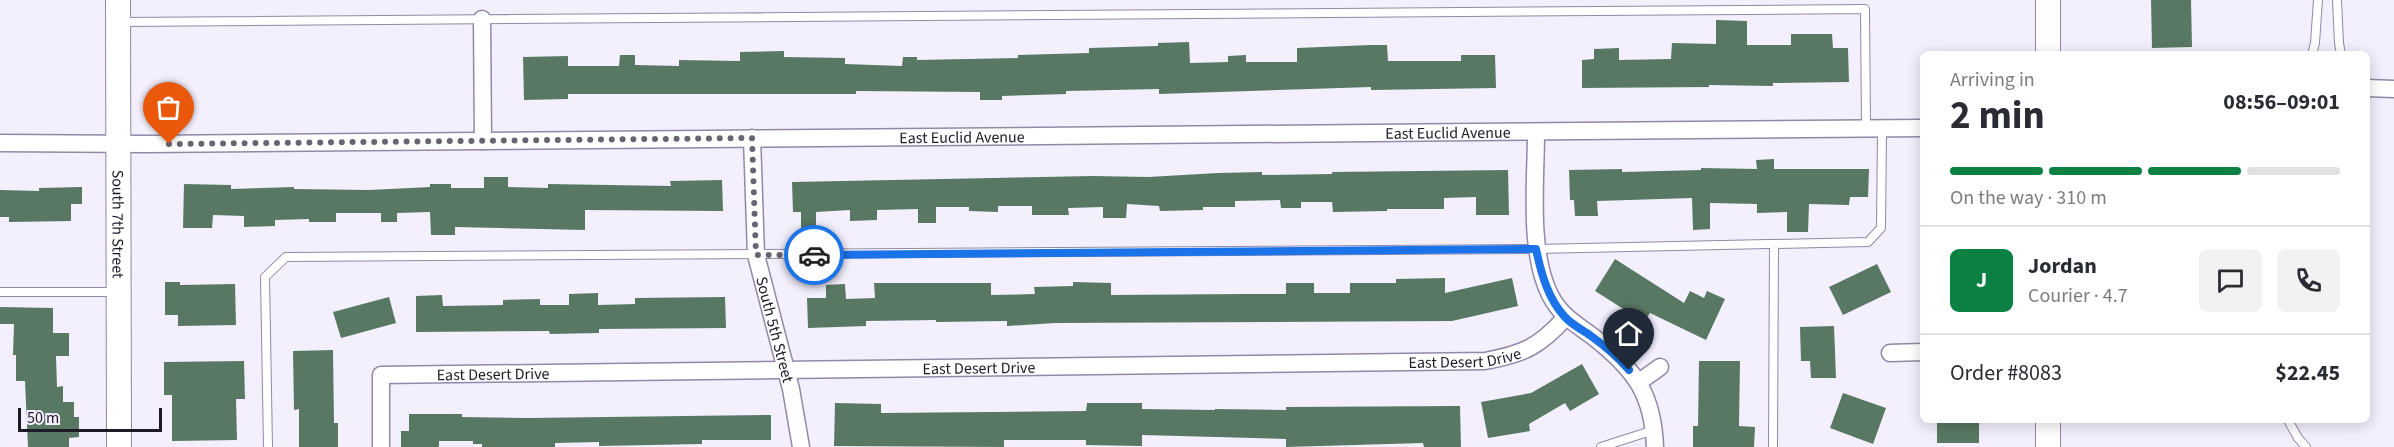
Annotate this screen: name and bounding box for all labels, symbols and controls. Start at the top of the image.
text: Arriving in [1950,66,2035,94]
pin [143,82,194,144]
text: 08:56–09:01 [2223,86,2340,118]
text: 2 min [1950,88,2045,144]
icon: bag [152,91,185,124]
street label: East Euclid Avenue [1385,122,1511,145]
street label: East Euclid Avenue [899,126,1025,149]
street label: South 7th Street [106,170,129,279]
text: On the way · 310 m [1950,184,2107,212]
courier [784,225,844,285]
icon: car [798,239,831,272]
button: chat [2199,249,2262,312]
button: phone [2277,249,2340,312]
text: Jordan [2028,250,2097,282]
text: J [1976,264,1987,296]
street label: South 5th Street [750,274,799,386]
text: Courier · 4.7 [2028,282,2128,310]
pin [1603,308,1654,370]
icon: home [1612,317,1645,350]
street label: East Desert Drive [1408,343,1524,374]
street label: East Desert Drive [922,357,1036,380]
text: Order #8083 [1950,357,2062,389]
text: $22.45 [2275,357,2340,389]
street label: East Desert Drive [436,363,550,386]
scale bar [18,405,162,432]
text: 50 m [27,407,59,429]

